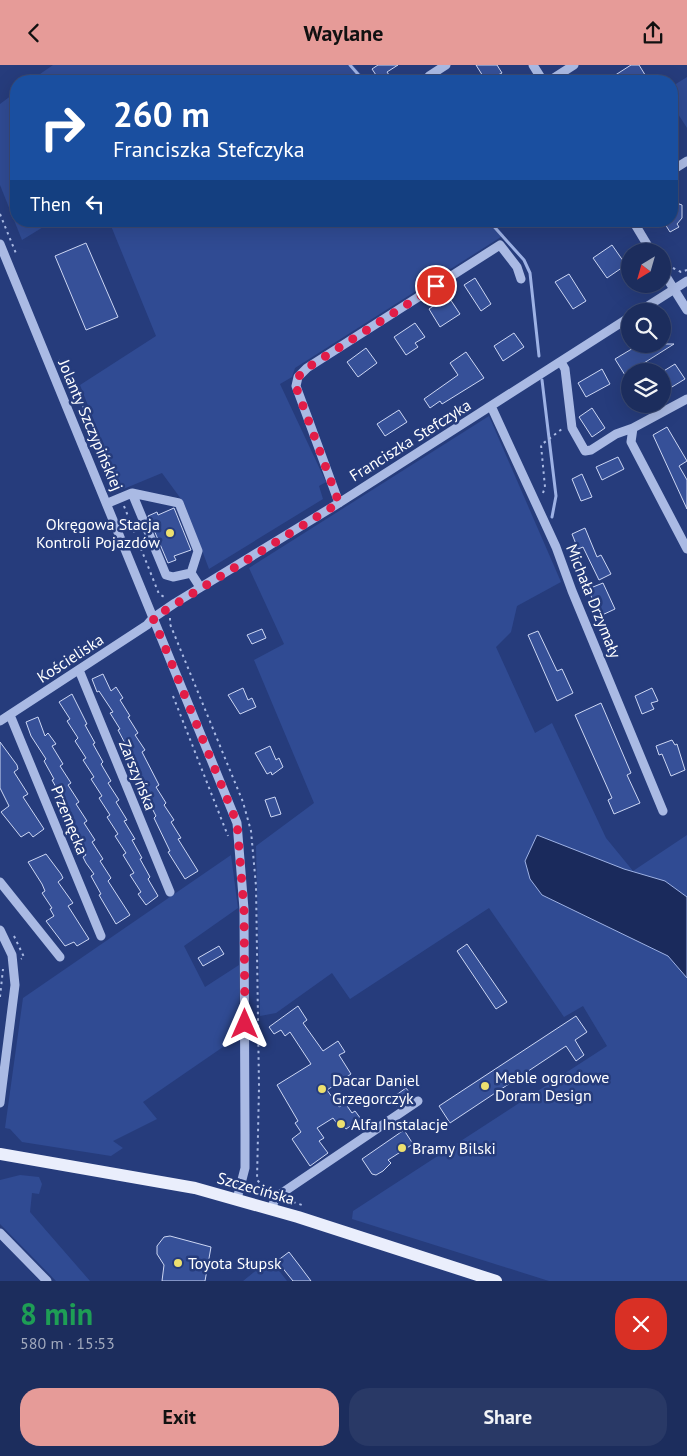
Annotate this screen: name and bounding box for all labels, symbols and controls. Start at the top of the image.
icon: back [20,19,48,47]
text: Waylane [304,19,383,47]
icon: share [639,19,667,47]
text: 260 m [113,91,210,137]
icon: right [30,95,95,160]
text: Franciszka Stefczyka [113,135,305,163]
icon: left [81,190,109,218]
text: Then [30,192,71,216]
north arrow [621,243,671,293]
map controls [621,243,671,413]
pin [415,265,457,307]
icon: arrive [422,272,450,300]
button: search [621,303,671,353]
street label: Jolanty Szczypińskiej [54,355,128,494]
button: layers [621,363,671,413]
street label: Franciszka Stefczyka [346,395,474,485]
place label: Okręgowa Stacja Kontroli Pojazdów [36,514,160,552]
marker: Okręgowa Stacja Kontroli Pojazdów [164,527,176,539]
street label: Michała Drzymały [562,541,626,661]
street label: Kościeliska [33,629,107,687]
street label: Zarszyńska [115,737,161,813]
street label: Przemęcka [47,783,93,857]
position arrow [218,997,270,1049]
place label: Meble ogrodowe Doram Design [495,1067,609,1105]
place label: Dacar Daniel Grzegorczyk [332,1070,420,1108]
marker: Meble ogrodowe Doram Design [479,1080,491,1092]
marker: Dacar Daniel Grzegorczyk [316,1083,328,1095]
place label: Alfa Instalacje [351,1114,448,1134]
marker: Alfa Instalacje [335,1118,347,1130]
place label: Bramy Bilski [412,1138,496,1158]
marker: Bramy Bilski [396,1142,408,1154]
street label: Szczecińska [215,1167,297,1209]
place label: Toyota Słupsk [188,1253,282,1273]
marker: Toyota Słupsk [172,1257,184,1269]
text: 8 min [20,1294,93,1333]
button: close [615,1298,667,1350]
text: 580 m · 15:53 [20,1333,115,1353]
button: Exit [20,1388,339,1446]
button: Share [349,1388,667,1446]

